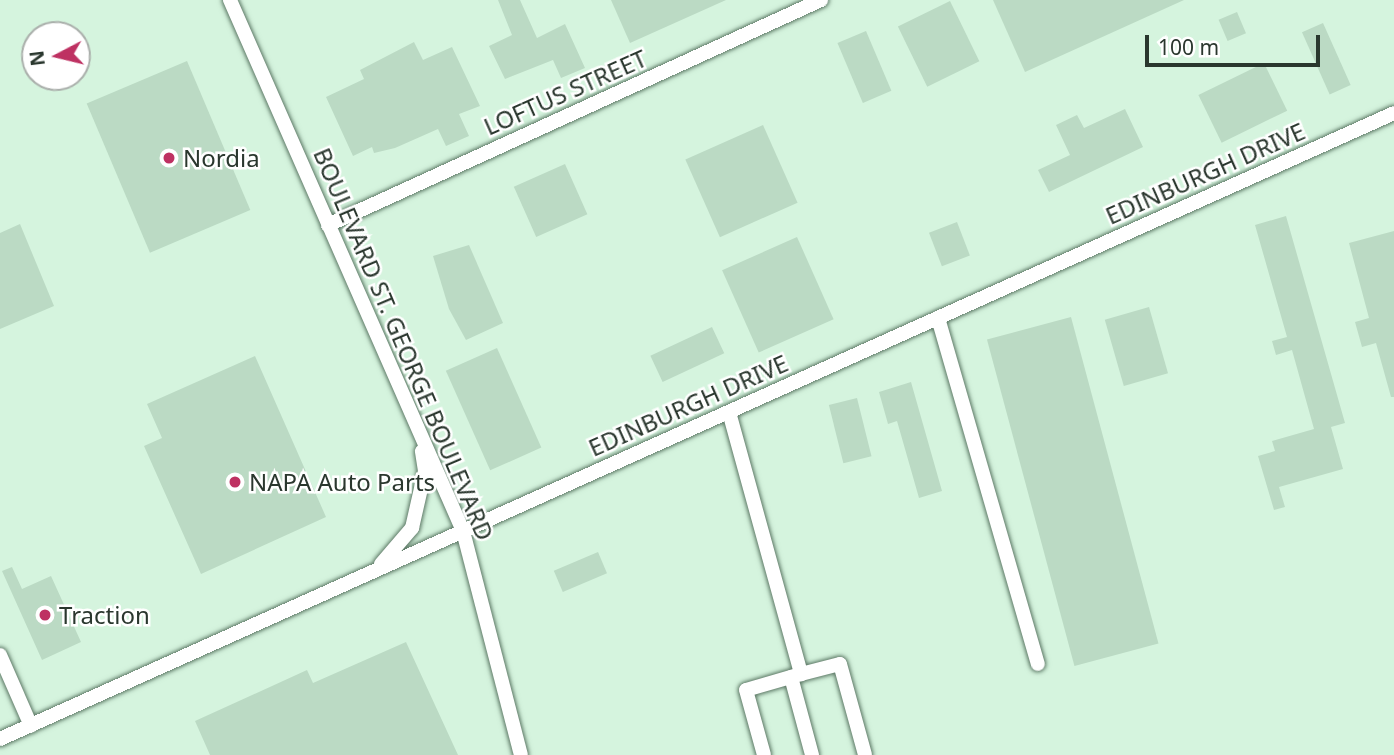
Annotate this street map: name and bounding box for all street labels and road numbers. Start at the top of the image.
street label: LOFTUS STREET [479,43,651,141]
street label: EDINBURGH DRIVE [1101,116,1309,230]
street label: BOULEVARD ST. GEORGE BOULEVARD [308,143,500,545]
street label: EDINBURGH DRIVE [584,348,792,462]

